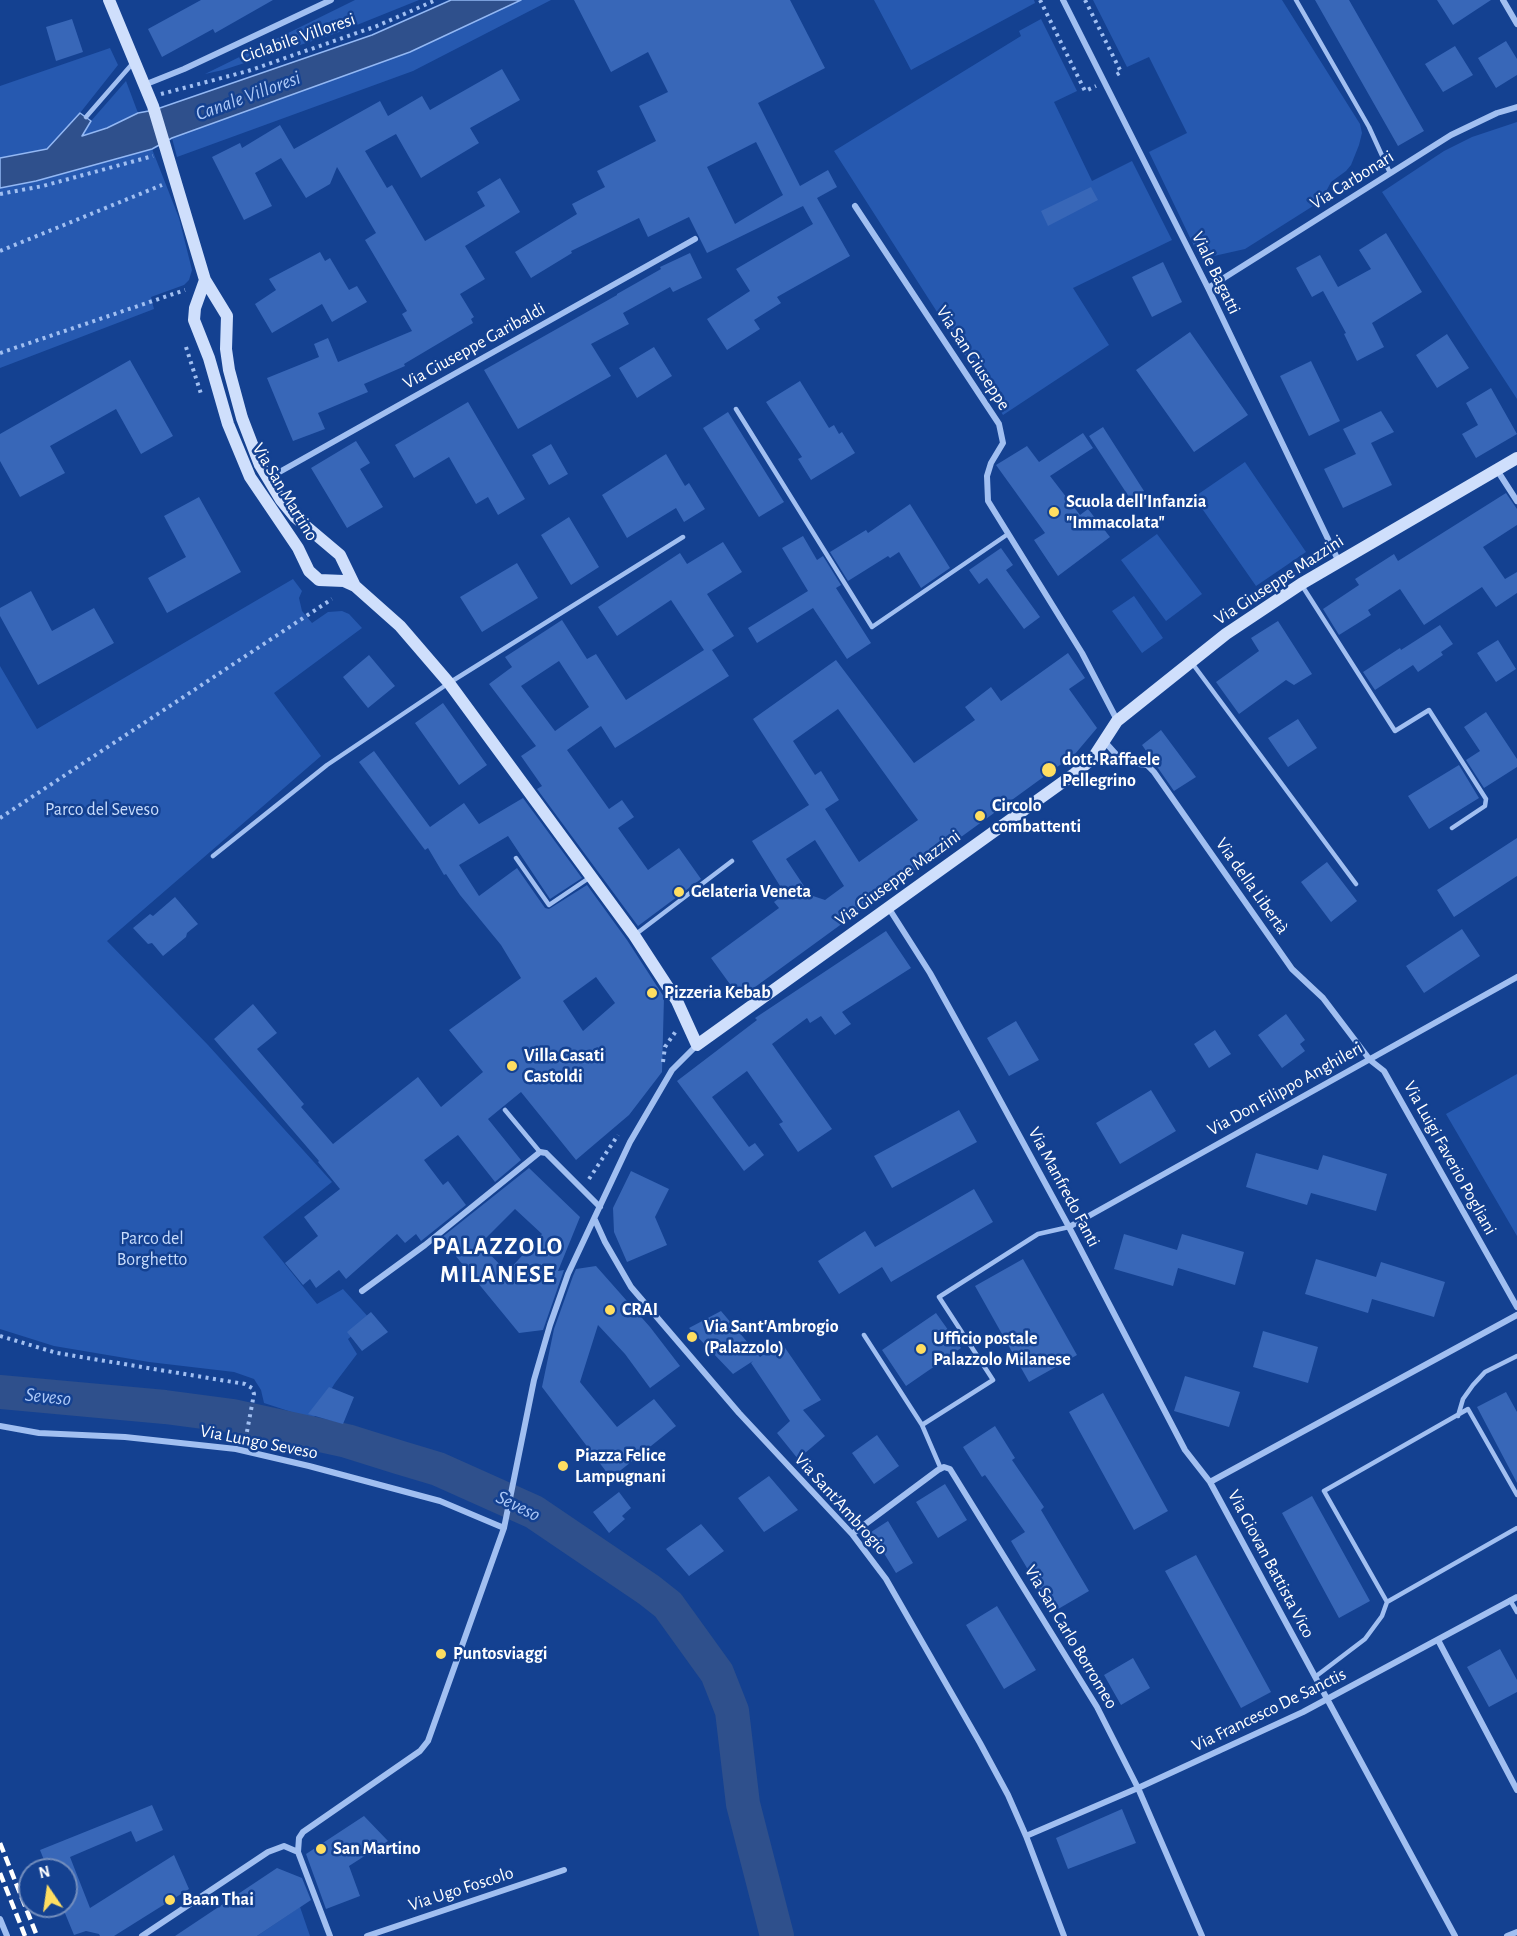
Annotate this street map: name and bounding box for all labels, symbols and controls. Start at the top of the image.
street label: Ciclabile Villoresi [238,8,358,68]
water label: Canale Villoresi [192,66,304,126]
street label: Via Carbonari [1306,146,1398,214]
street label: Viale Bagatti [1187,228,1245,318]
street label: Via Giuseppe Garibaldi [399,298,549,394]
street label: Via San Giuseppe [931,302,1015,414]
street label: Via San Martino [247,439,323,545]
place label: Scuola dell'Infanzia "Immacolata" [1066,491,1206,534]
marker: Scuola dell'Infanzia "Immacolata" [1047,505,1061,519]
street label: Via Giuseppe Mazzini [1210,530,1348,630]
place label: dott. Raffaele Pellegrino [1062,749,1160,792]
marker: dott. Raffaele Pellegrino [1040,761,1058,779]
place label: Circolo combattenti [992,795,1081,838]
park label: Parco del Seveso [45,799,159,821]
marker: Circolo combattenti [973,809,987,823]
street label: Via Giuseppe Mazzini [831,825,965,931]
street label: Via della Libertà [1211,834,1293,938]
place label: Gelateria Veneta [691,881,811,903]
marker: Gelateria Veneta [672,885,686,899]
place label: Pizzeria Kebab [664,982,771,1004]
marker: Pizzeria Kebab [645,986,659,1000]
street label: Via Don Filippo Anghileri [1204,1037,1366,1141]
place label: Villa Casati Castoldi [524,1045,604,1088]
marker: Villa Casati Castoldi [505,1059,519,1073]
street label: Via Luigi Faverio Pogliani [1399,1077,1501,1239]
street label: Via Manfredo Fanti [1023,1123,1105,1251]
park label: Parco del Borghetto [117,1228,187,1270]
district label: PALAZZOLO MILANESE [432,1233,564,1289]
place label: CRAI [622,1299,658,1321]
marker: CRAI [603,1303,617,1317]
place label: Via Sant'Ambrogio (Palazzolo) [704,1316,839,1358]
place label: Ufficio postale Palazzolo Milanese [933,1328,1071,1370]
marker: Via Sant'Ambrogio (Palazzolo) [685,1330,699,1344]
marker: Ufficio postale Palazzolo Milanese [914,1342,928,1356]
water label: Seveso [24,1383,72,1411]
street label: Via Lungo Seveso [198,1420,320,1464]
place label: Piazza Felice Lampugnani [575,1445,666,1488]
street label: Via Sant'Ambrogio [790,1449,892,1559]
marker: Piazza Felice Lampugnani [556,1459,570,1473]
water label: Seveso [492,1485,544,1527]
street label: Via Giovan Battista Vico [1223,1486,1319,1642]
street label: Via San Carlo Borromeo [1020,1561,1122,1713]
place label: Puntosviaggi [453,1643,547,1665]
marker: Puntosviaggi [434,1647,448,1661]
street label: Via Francesco De Sanctis [1188,1663,1350,1757]
place label: San Martino [333,1838,421,1860]
marker: San Martino [314,1842,328,1856]
north arrow [18,1858,78,1918]
street label: Via Ugo Foscolo [406,1862,516,1916]
text: N [37,1863,52,1881]
place label: Baan Thai [182,1889,254,1911]
marker: Baan Thai [163,1893,177,1907]

